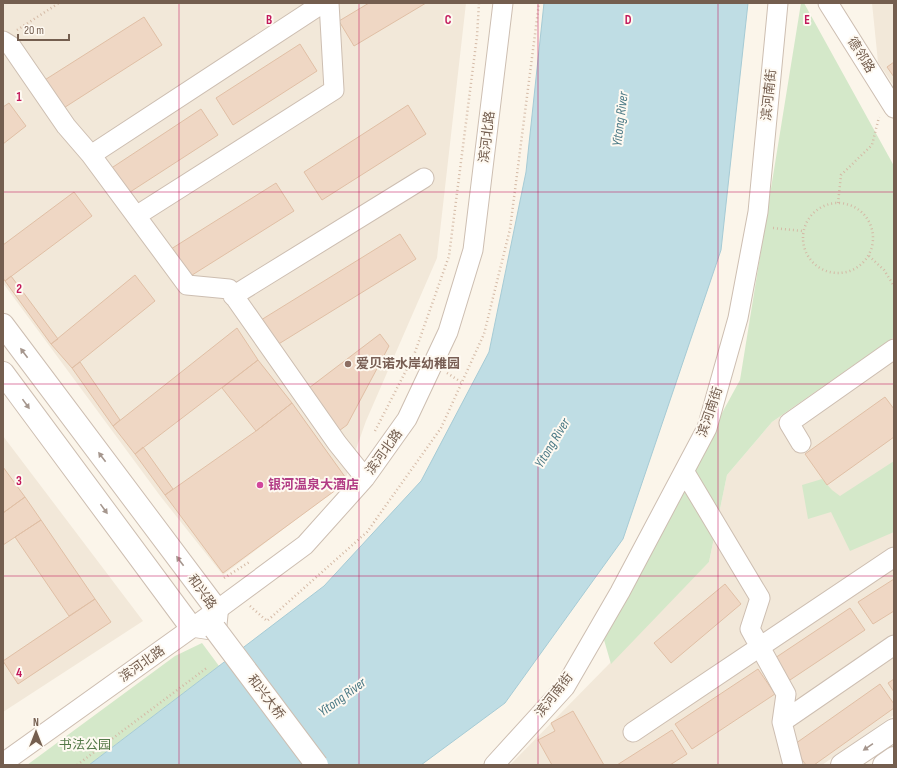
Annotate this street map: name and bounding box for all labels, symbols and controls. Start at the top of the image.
text: B [266,12,272,28]
text: C [445,12,452,28]
text: D [625,12,632,28]
text: E [804,12,810,28]
scale bar [18,16,69,42]
text: 20 m [24,23,44,38]
street label: 德邻路 [844,34,878,76]
street label: 滨河南街 [758,68,780,122]
text: 1 [16,89,22,105]
water label: Yitong River [608,90,632,147]
street label: 滨河北路 [476,110,498,164]
text: 2 [16,281,22,297]
one-way arrow [20,348,28,359]
place label: 爱贝诺水岸幼稚园 [356,356,460,372]
marker: 爱贝诺水岸幼稚园 [343,359,353,369]
street label: 滨河南街 [694,385,726,439]
one-way arrow [22,399,30,409]
water label: Yitong River [531,414,574,471]
street label: 滨河北路 [362,426,406,478]
one-way arrow [98,452,106,462]
text: 3 [16,473,22,489]
place label: 银河温泉大酒店 [268,477,359,493]
marker: 银河温泉大酒店 [255,480,265,490]
one-way arrow [99,503,108,514]
one-way arrow [176,556,184,566]
street label: 和兴路 [184,571,220,613]
street label: 滨河北路 [116,643,168,685]
text: 4 [16,665,22,681]
street label: 滨河南街 [532,670,576,720]
street label: 和兴大桥 [244,671,288,723]
water label: Yitong River [315,673,370,720]
north arrow [16,712,56,752]
text: N [33,716,39,729]
park label: 书法公园 [59,737,111,753]
one-way arrow [862,744,874,751]

